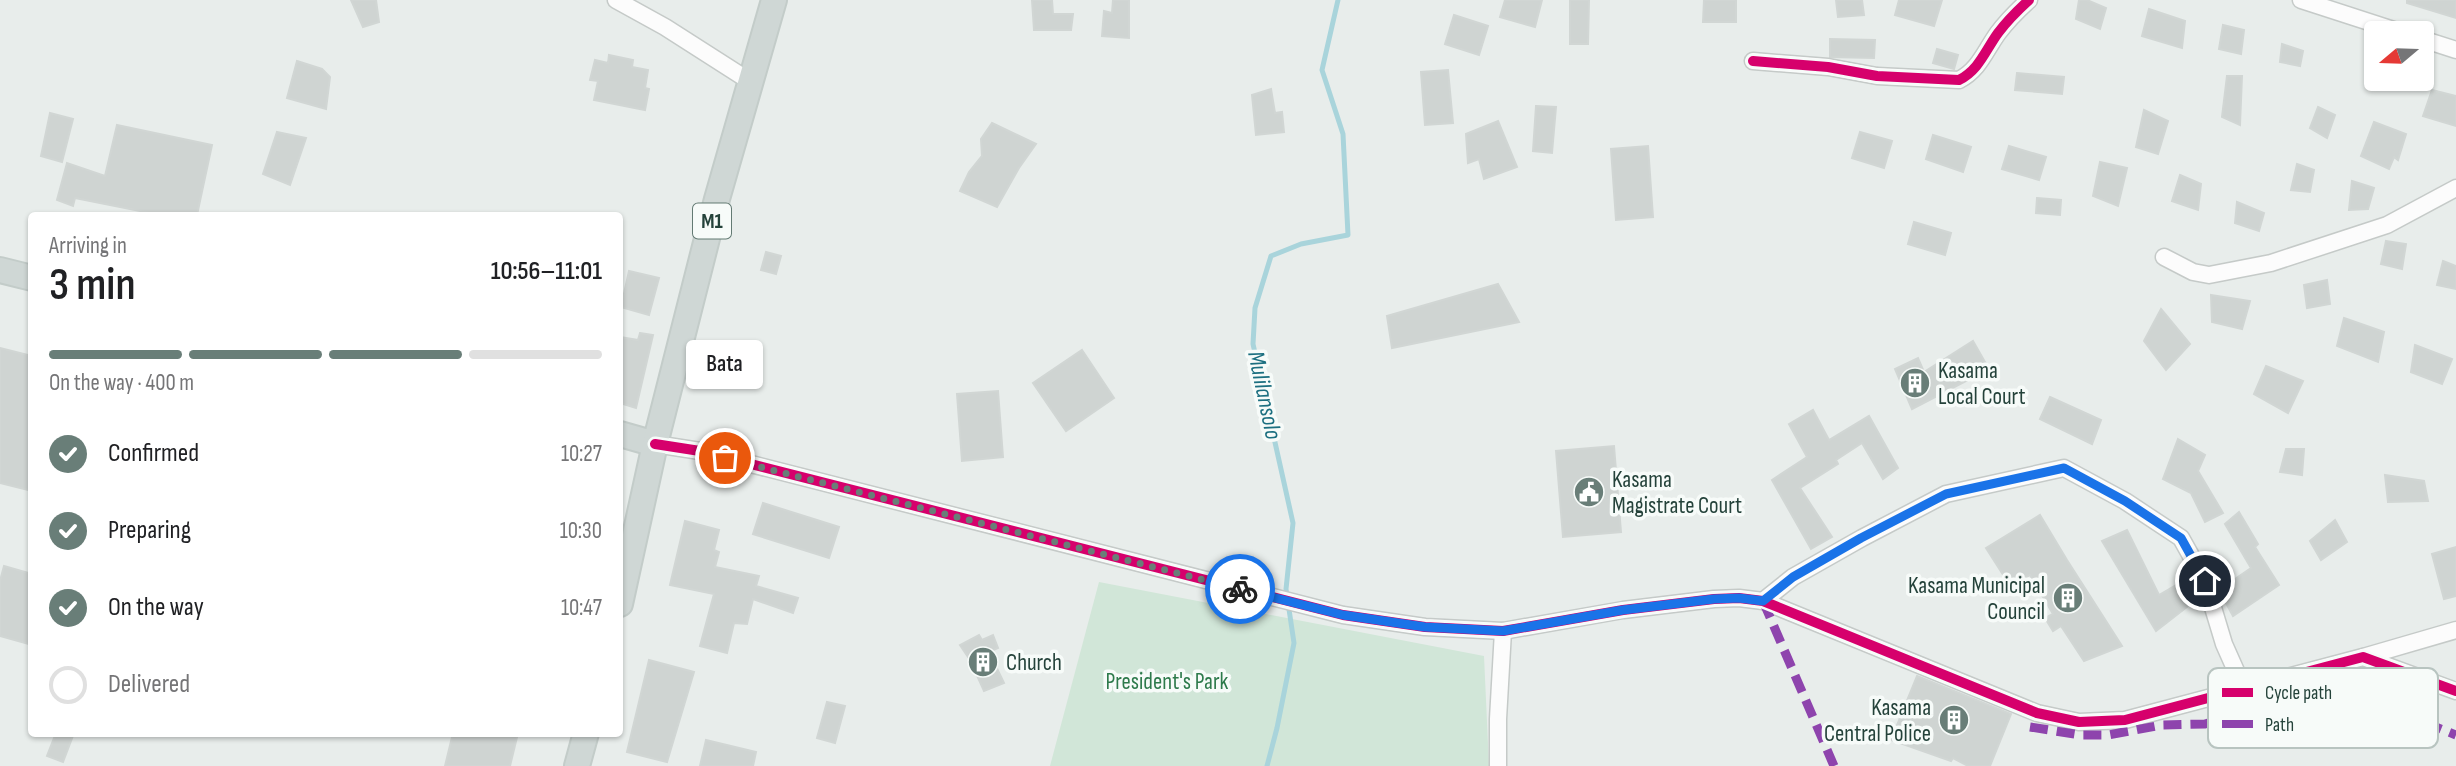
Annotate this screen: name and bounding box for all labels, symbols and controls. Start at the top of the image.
north arrow [2364,21,2434,91]
map controls [2364,21,2434,91]
road number: M1 [693,204,731,238]
text: Arriving in [49,232,127,260]
text: 10:56–11:01 [491,256,602,287]
text: 3 min [49,258,136,313]
callout: Bata [686,339,764,388]
water label: Mulilansolo [1241,348,1288,442]
text: Bata [706,350,743,378]
place label: Kasama Local Court [1938,357,2026,411]
building icon: Kasama Local Court [1898,366,1932,400]
text: On the way · 400 m [49,369,194,397]
pin [695,428,755,488]
icon: check [49,435,87,473]
text: Confirmed [108,438,199,469]
icon: bag [706,439,744,477]
text: 10:27 [561,440,602,468]
place label: Kasama Magistrate Court [1612,466,1742,520]
public building icon: Kasama Magistrate Court [1572,475,1606,509]
icon: check [49,512,87,550]
text: Preparing [108,515,191,546]
text: 10:30 [560,517,602,545]
pin [2175,551,2235,611]
courier [1205,554,1275,624]
icon: home [2186,562,2224,600]
icon: bike [1221,570,1259,608]
place label: Kasama Municipal Council [1908,572,2045,626]
building icon: Kasama Municipal Council [2051,581,2085,615]
icon: check [49,589,87,627]
text: On the way [108,592,204,623]
text: 10:47 [561,594,602,622]
building icon: Church [966,645,1000,679]
place label: Church [1006,649,1062,677]
park label: President's Park [1106,668,1229,696]
legend [2208,668,2438,748]
text: Delivered [108,669,190,700]
text: Cycle path [2265,682,2332,705]
place label: Kasama Central Police [1824,694,1931,748]
building icon: Kasama Central Police [1937,703,1971,737]
text: Path [2265,714,2294,737]

